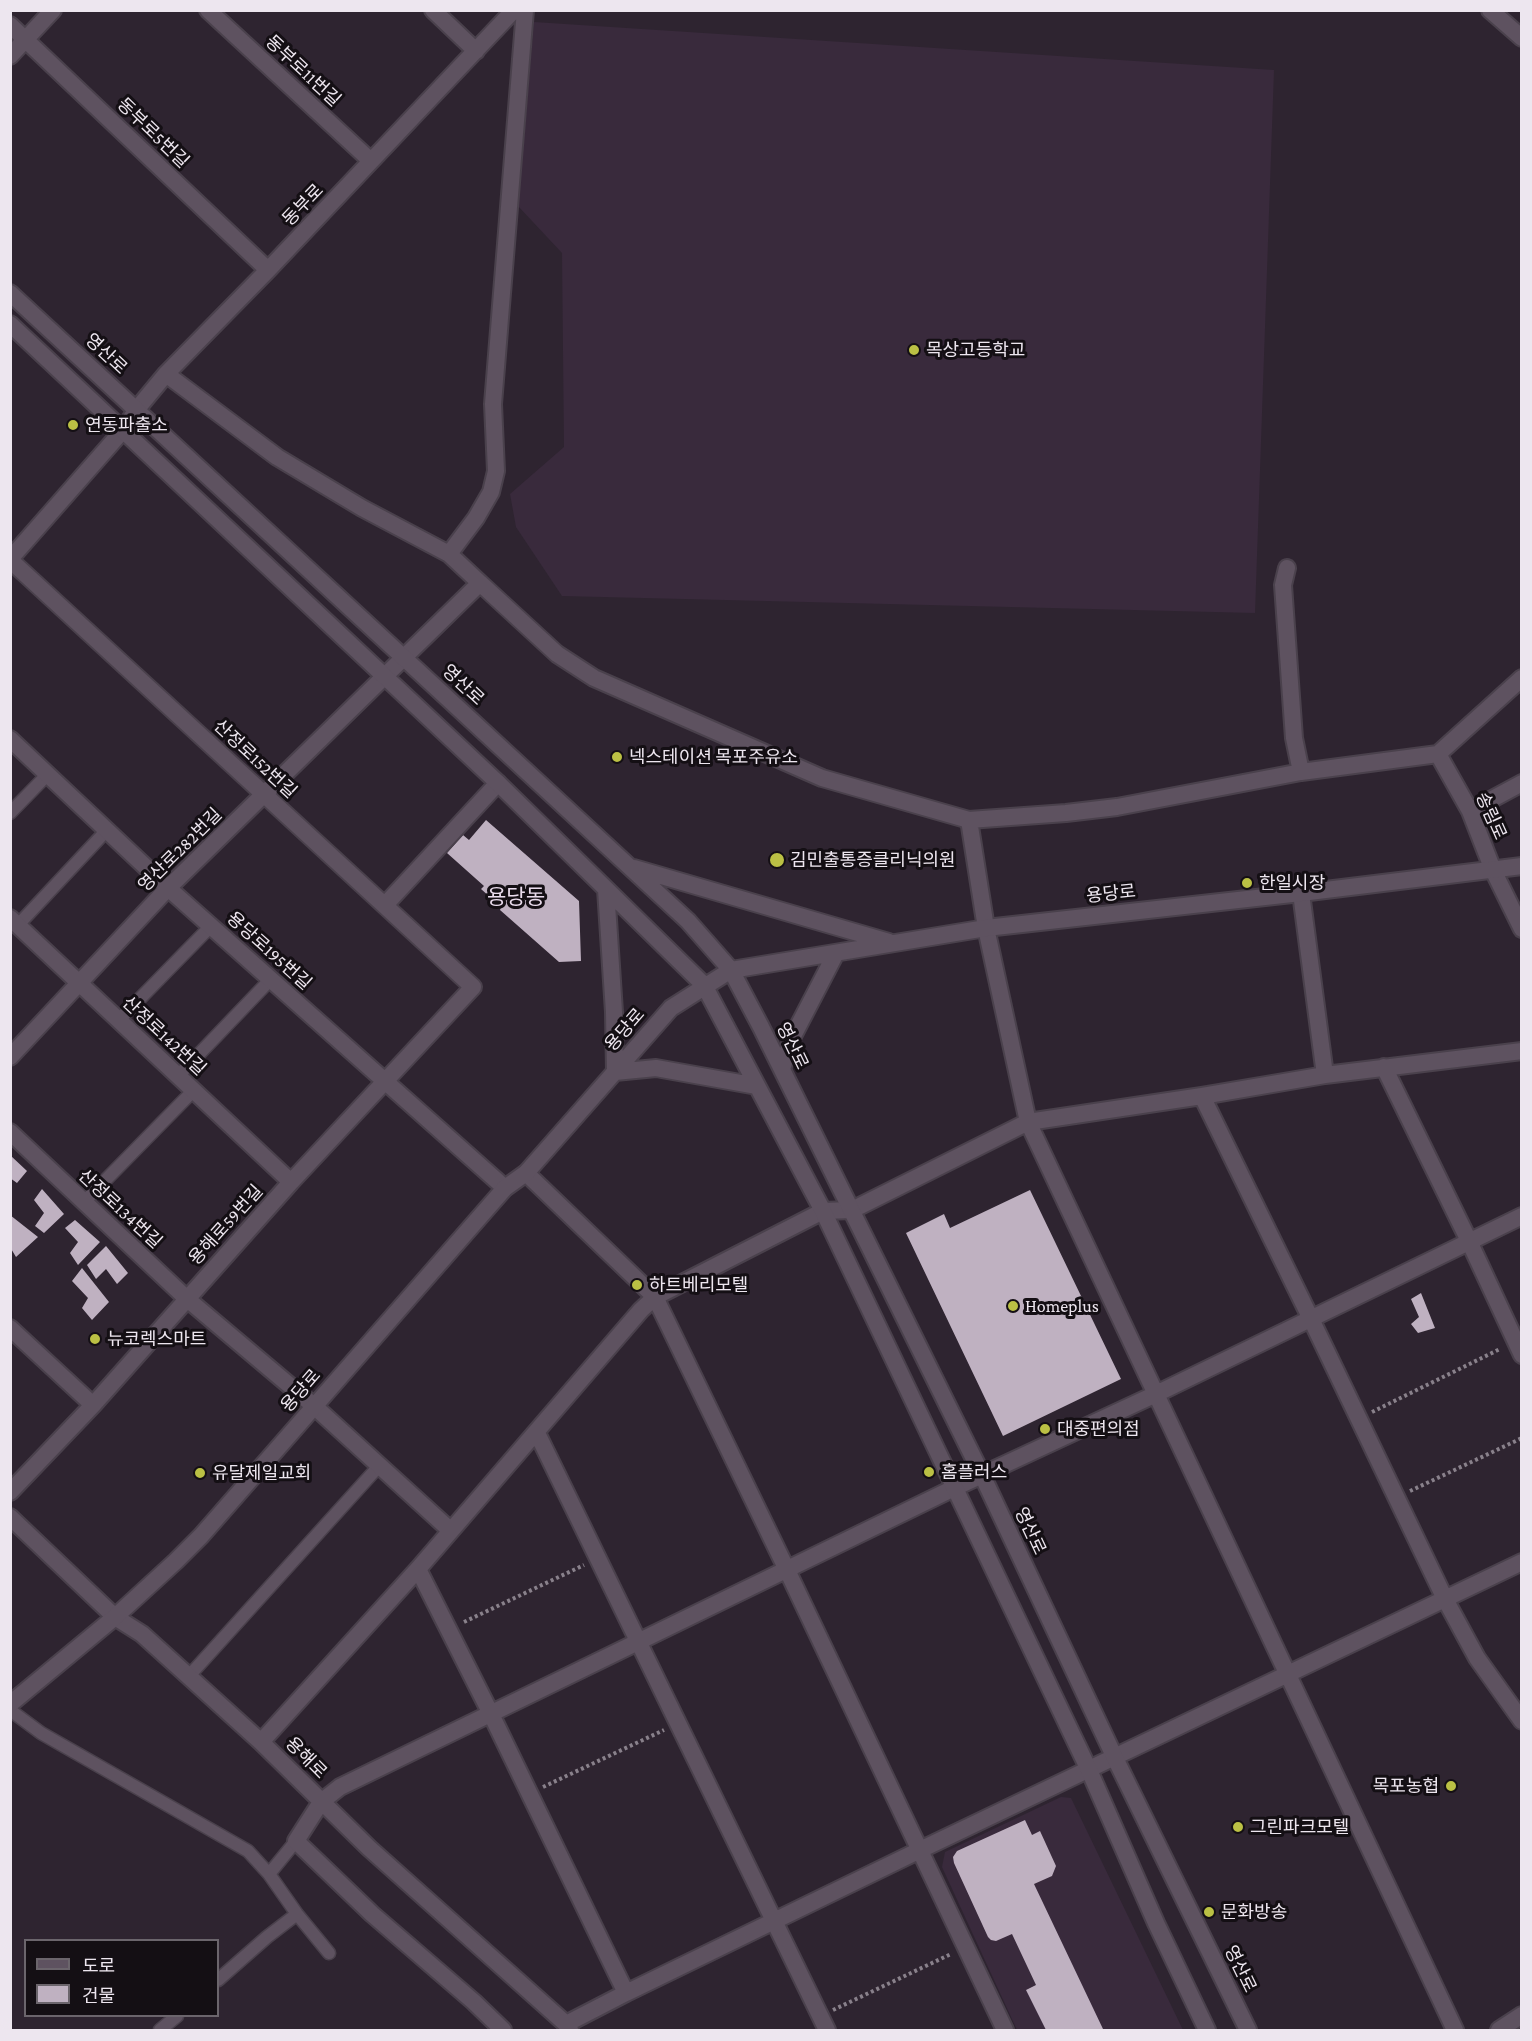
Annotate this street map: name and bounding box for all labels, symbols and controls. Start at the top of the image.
street label: 동부로11번길 [261,31,345,111]
street label: 동부로5번길 [113,94,193,172]
street label: 동부로 [278,180,328,230]
street label: 영산로 [80,329,132,379]
place label: 목상고등학교 [926,339,1025,361]
marker: 목상고등학교 [907,343,921,357]
place label: 연동파출소 [85,414,168,436]
marker: 연동파출소 [66,418,80,432]
street label: 영산로 [437,660,489,710]
street label: 산정로152번길 [209,715,301,803]
place label: 넥스테이션 목포주유소 [629,746,798,768]
marker: 넥스테이션 목포주유소 [610,750,624,764]
street label: 송림로 [1471,789,1511,843]
street label: 영산로282번길 [134,804,226,896]
place label: 김민출통증클리닉의원 [790,849,956,871]
marker: 김민출통증클리닉의원 [768,851,786,869]
place label: 한일시장 [1259,872,1325,894]
marker: 한일시장 [1240,876,1254,890]
street label: 용당로 [1085,881,1137,907]
district label: 용당동 [487,885,545,911]
street label: 용당로195번길 [222,907,316,995]
street label: 산정로142번길 [118,992,210,1080]
street label: 용당로 [601,1004,649,1056]
street label: 영산로 [771,1019,813,1073]
street label: 산정로134번길 [74,1165,166,1253]
street label: 용해로59번길 [184,1181,268,1269]
place label: 하트베리모텔 [649,1274,748,1296]
marker: 하트베리모텔 [630,1278,644,1292]
place label: Homeplus [1025,1295,1099,1317]
marker: Homeplus [1006,1299,1020,1313]
place label: 뉴코렉스마트 [107,1328,206,1350]
marker: 뉴코렉스마트 [88,1332,102,1346]
street label: 용당로 [277,1365,325,1417]
place label: 대중편의점 [1057,1418,1140,1440]
marker: 대중편의점 [1038,1422,1052,1436]
place label: 홈플러스 [941,1461,1007,1483]
place label: 유달제일교회 [212,1462,311,1484]
marker: 홈플러스 [922,1465,936,1479]
marker: 유달제일교회 [193,1466,207,1480]
street label: 영산로 [1010,1504,1050,1558]
street label: 용해로 [281,1733,331,1783]
place label: 목포농협 [1373,1775,1439,1797]
marker: 목포농협 [1444,1779,1458,1793]
place label: 그린파크모텔 [1250,1816,1349,1838]
marker: 그린파크모텔 [1231,1820,1245,1834]
place label: 문화방송 [1221,1901,1287,1923]
marker: 문화방송 [1202,1905,1216,1919]
legend [24,1939,219,2017]
street label: 영산로 [1219,1942,1261,1996]
text: 도로 [82,1956,115,1976]
text: 건물 [82,1986,115,2006]

